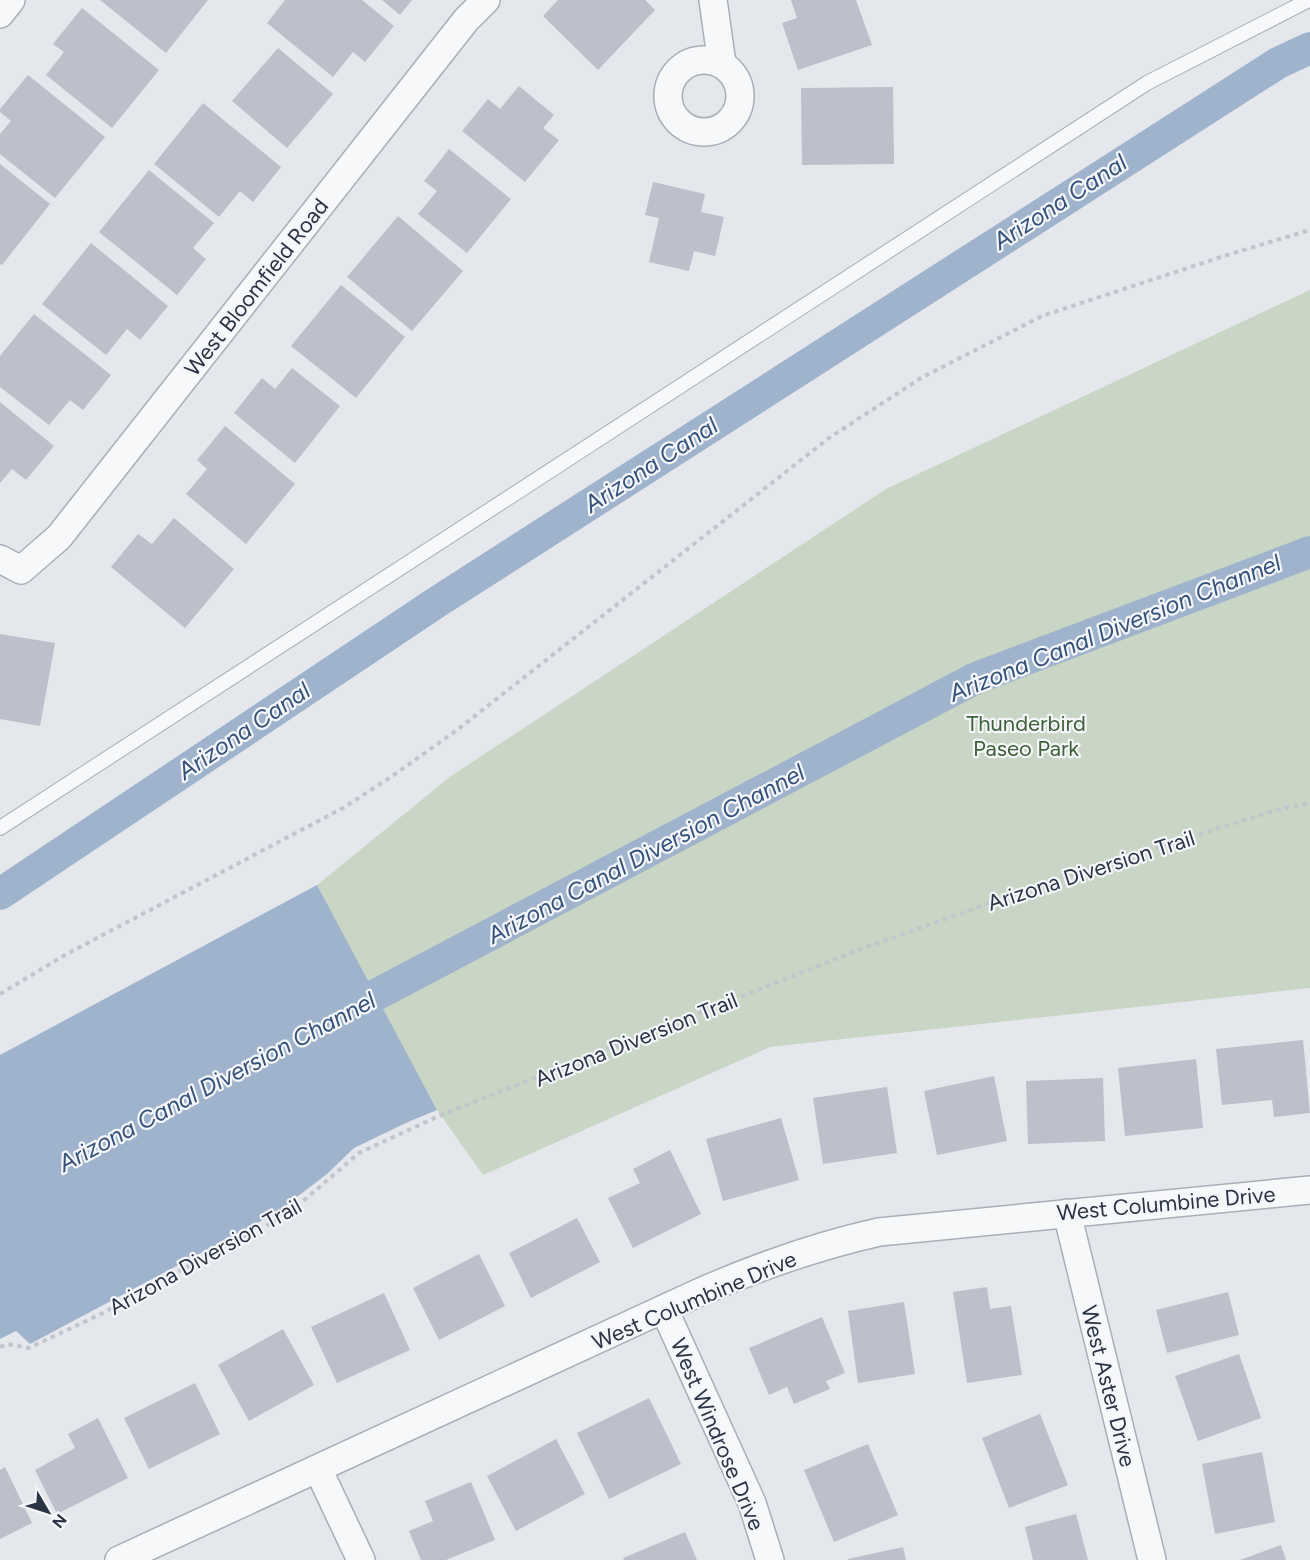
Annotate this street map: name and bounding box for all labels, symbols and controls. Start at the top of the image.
water label: Arizona Canal [987,147,1133,256]
street label: West Bloomfield Road [179,193,334,381]
water label: Arizona Canal [578,410,724,519]
water label: Arizona Canal Diversion Channel [944,547,1286,708]
water label: Arizona Canal [171,675,316,786]
park label: Thunderbird Paseo Park [966,710,1086,762]
water label: Arizona Canal Diversion Channel [481,757,810,950]
street label: Arizona Diversion Trail [984,824,1198,917]
water label: Arizona Canal Diversion Channel [52,985,381,1178]
street label: Arizona Diversion Trail [531,986,742,1093]
street label: West Columbine Drive [1056,1180,1276,1227]
street label: Arizona Diversion Trail [104,1192,306,1321]
street label: West Columbine Drive [588,1245,800,1356]
street label: West Aster Drive [1075,1303,1142,1470]
street label: West Windrose Drive [665,1334,770,1534]
north arrow [18,1482,78,1542]
text: N [48,1510,71,1532]

